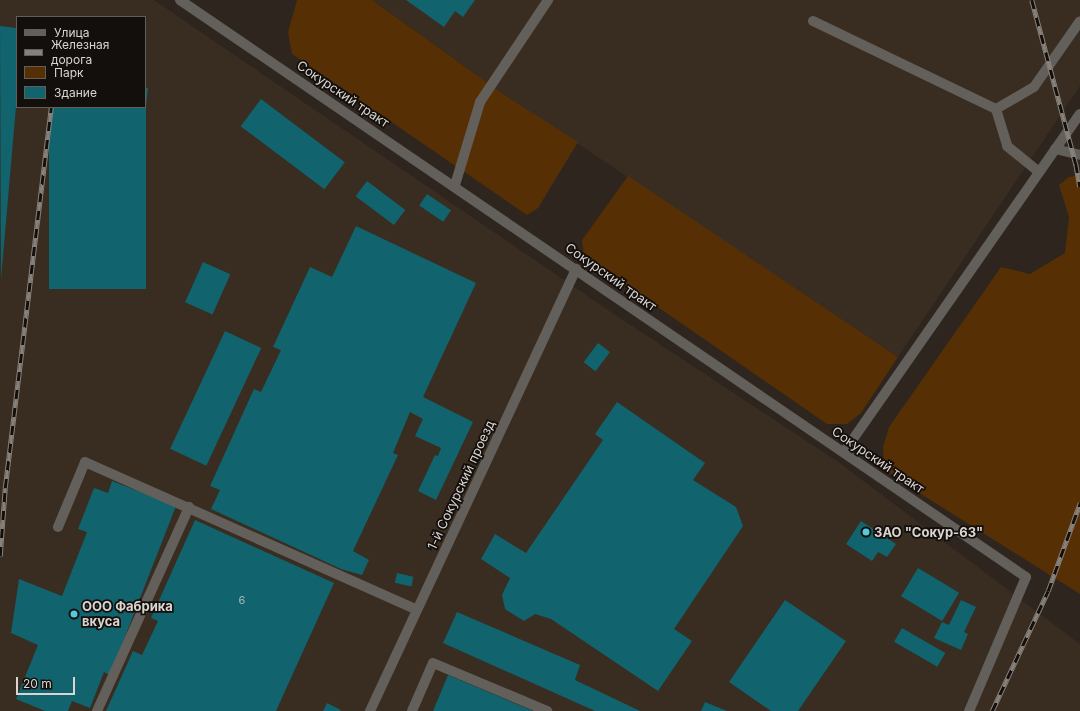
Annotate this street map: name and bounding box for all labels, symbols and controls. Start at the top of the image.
legend [16,16,146,108]
text: Улица [54,25,89,40]
text: Железная дорога [51,37,109,67]
street label: Сокурский тракт [294,57,392,131]
text: Парк [54,65,84,80]
text: Здание [54,85,97,100]
street label: Сокурский тракт [562,240,660,314]
street label: 1-й Сокурский проезд [424,418,498,552]
street label: Сокурский тракт [829,423,927,497]
place label: ЗАО "Сокур-63" [874,524,983,540]
marker: ЗАО "Сокур-63" [861,527,871,537]
house number: 6 [239,593,245,607]
place label: ООО Фабрика вкуса [82,599,173,630]
marker: ООО Фабрика вкуса [69,609,79,619]
scale bar [18,669,77,695]
text: 20 m [23,676,52,691]

